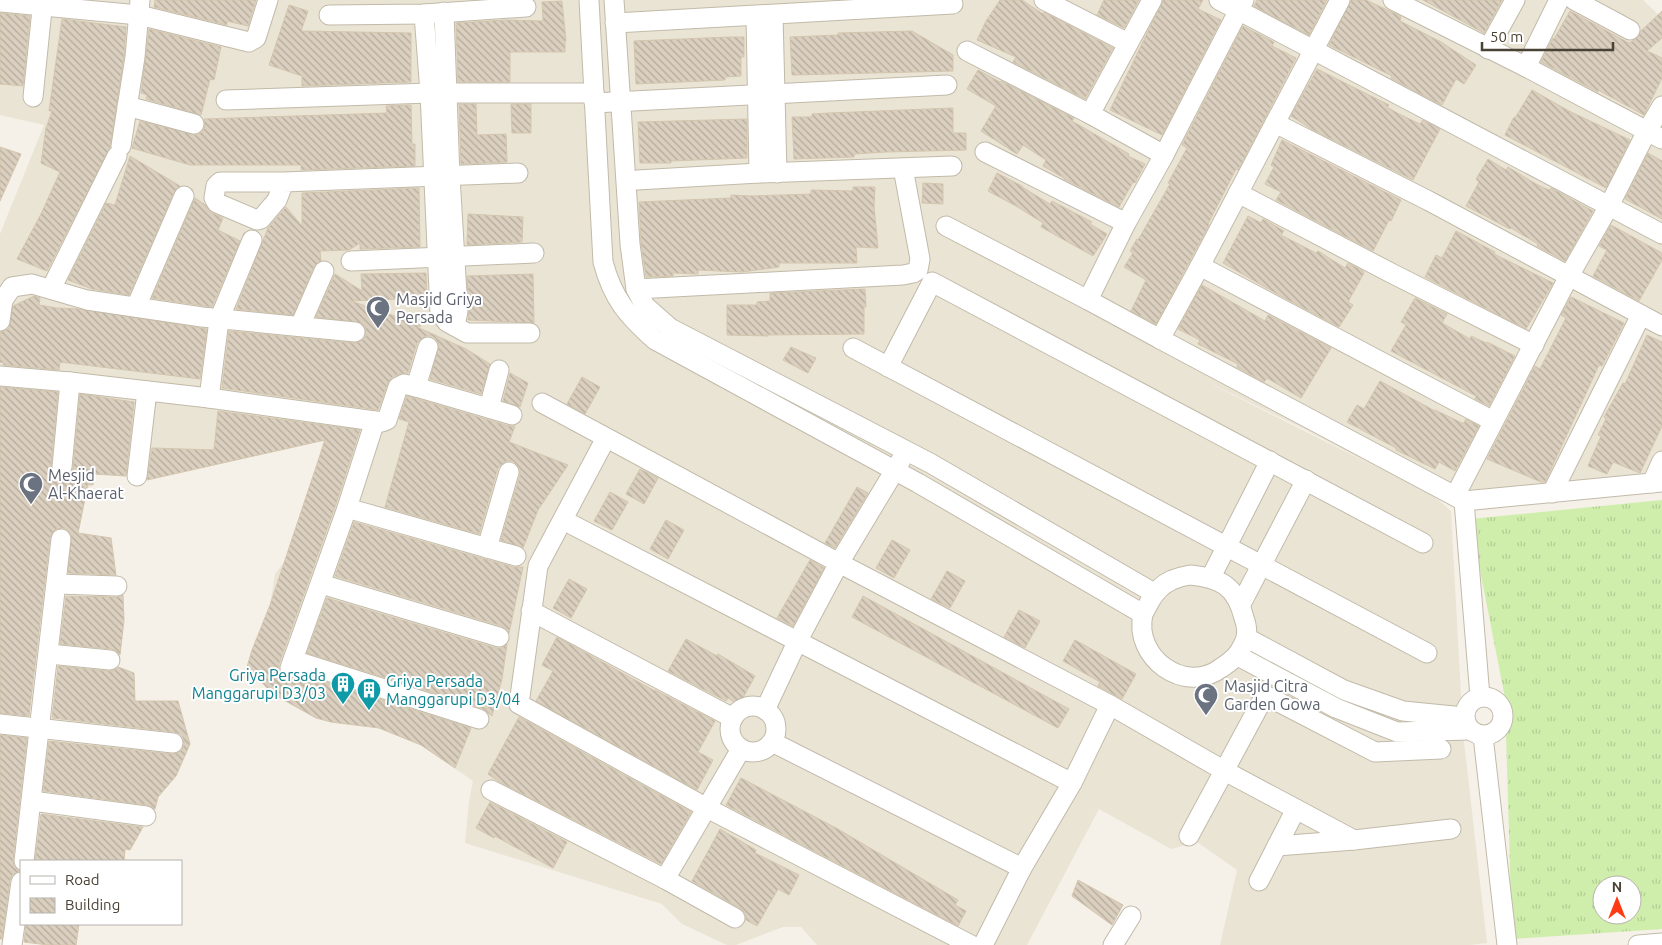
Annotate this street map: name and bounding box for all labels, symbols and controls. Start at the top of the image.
scale bar [1482,20,1613,52]
text: 50 m [1490,28,1523,45]
place label: Masjid Griya Persada [396,290,482,326]
mosque icon: Masjid Griya Persada [365,295,391,329]
place label: Mesjid Al-Khaerat [48,466,124,502]
mosque icon: Mesjid Al-Khaerat [18,471,44,505]
place label: Griya Persada Manggarupi D3/03 [192,666,326,702]
building icon: Griya Persada Manggarupi D3/03 [330,671,356,705]
place label: Griya Persada Manggarupi D3/04 [386,672,520,708]
building icon: Griya Persada Manggarupi D3/04 [356,677,382,711]
place label: Masjid Citra Garden Gowa [1224,677,1320,713]
mosque icon: Masjid Citra Garden Gowa [1193,682,1219,716]
legend [20,860,182,925]
text: Road [65,871,100,888]
north arrow [1592,875,1642,925]
text: N [1612,879,1622,895]
text: Building [65,896,120,913]

